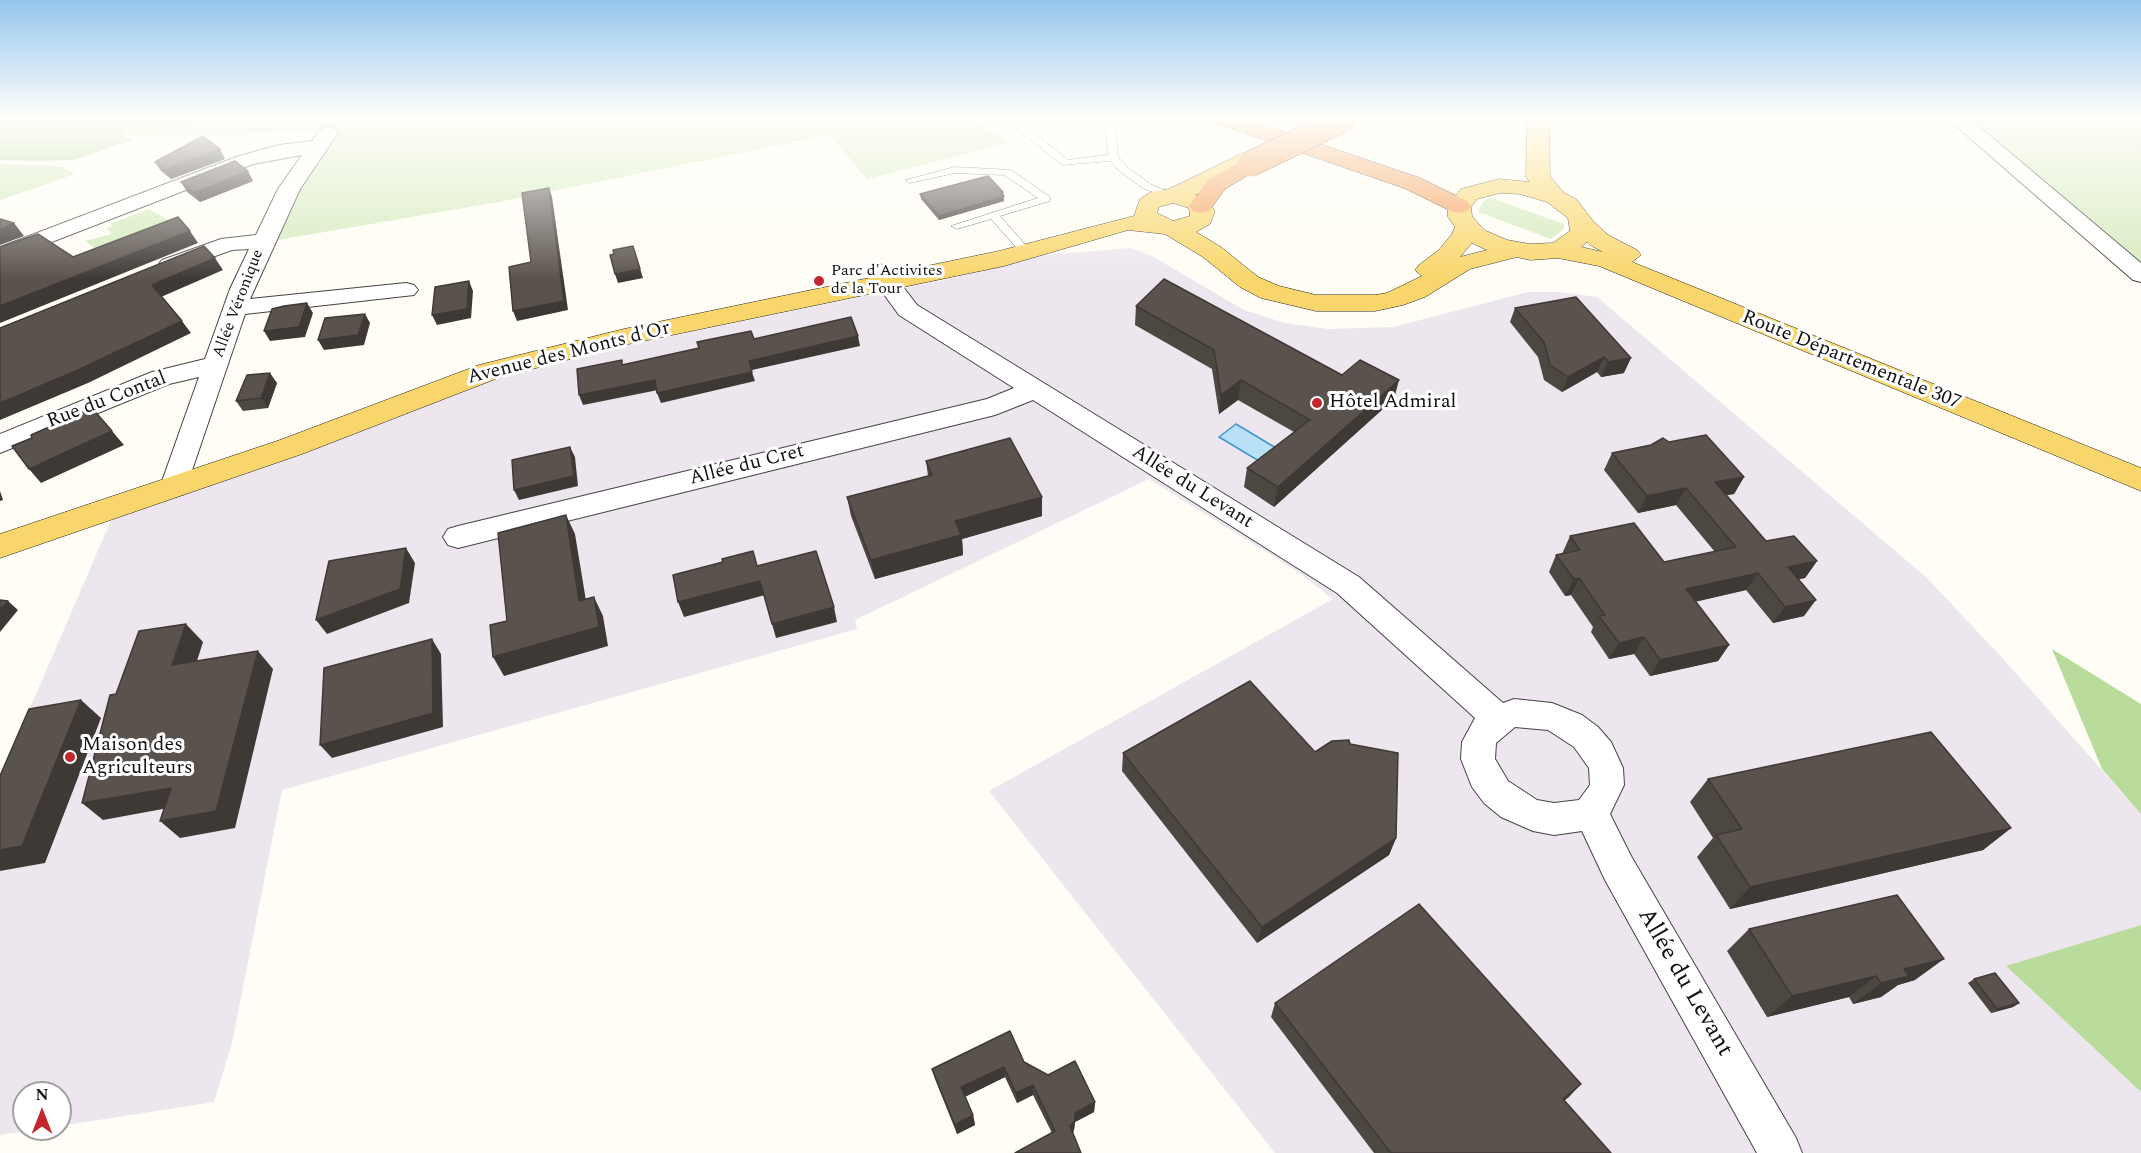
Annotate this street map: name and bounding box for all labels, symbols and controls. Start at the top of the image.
street label: Allée Véronique [210,247,268,361]
place label: Parc d'Activites de la Tour [831,262,943,300]
marker: Parc d'Activites de la Tour [812,274,826,288]
street label: Route Départementale 307 [1738,306,1964,416]
street label: Avenue des Monts d'Or [465,317,673,391]
street label: Rue du Contal [44,367,170,435]
place label: Hôtel Admiral [1329,391,1456,415]
marker: Hôtel Admiral [1310,396,1324,410]
street label: Allée du Cret [687,440,807,492]
street label: Allée du Levant [1127,441,1257,535]
place label: Maison des Agriculteurs [82,734,193,781]
marker: Maison des Agriculteurs [63,750,77,764]
street label: Allée du Levant [1630,904,1738,1062]
north arrow [12,1081,72,1141]
text: N [35,1083,49,1107]

